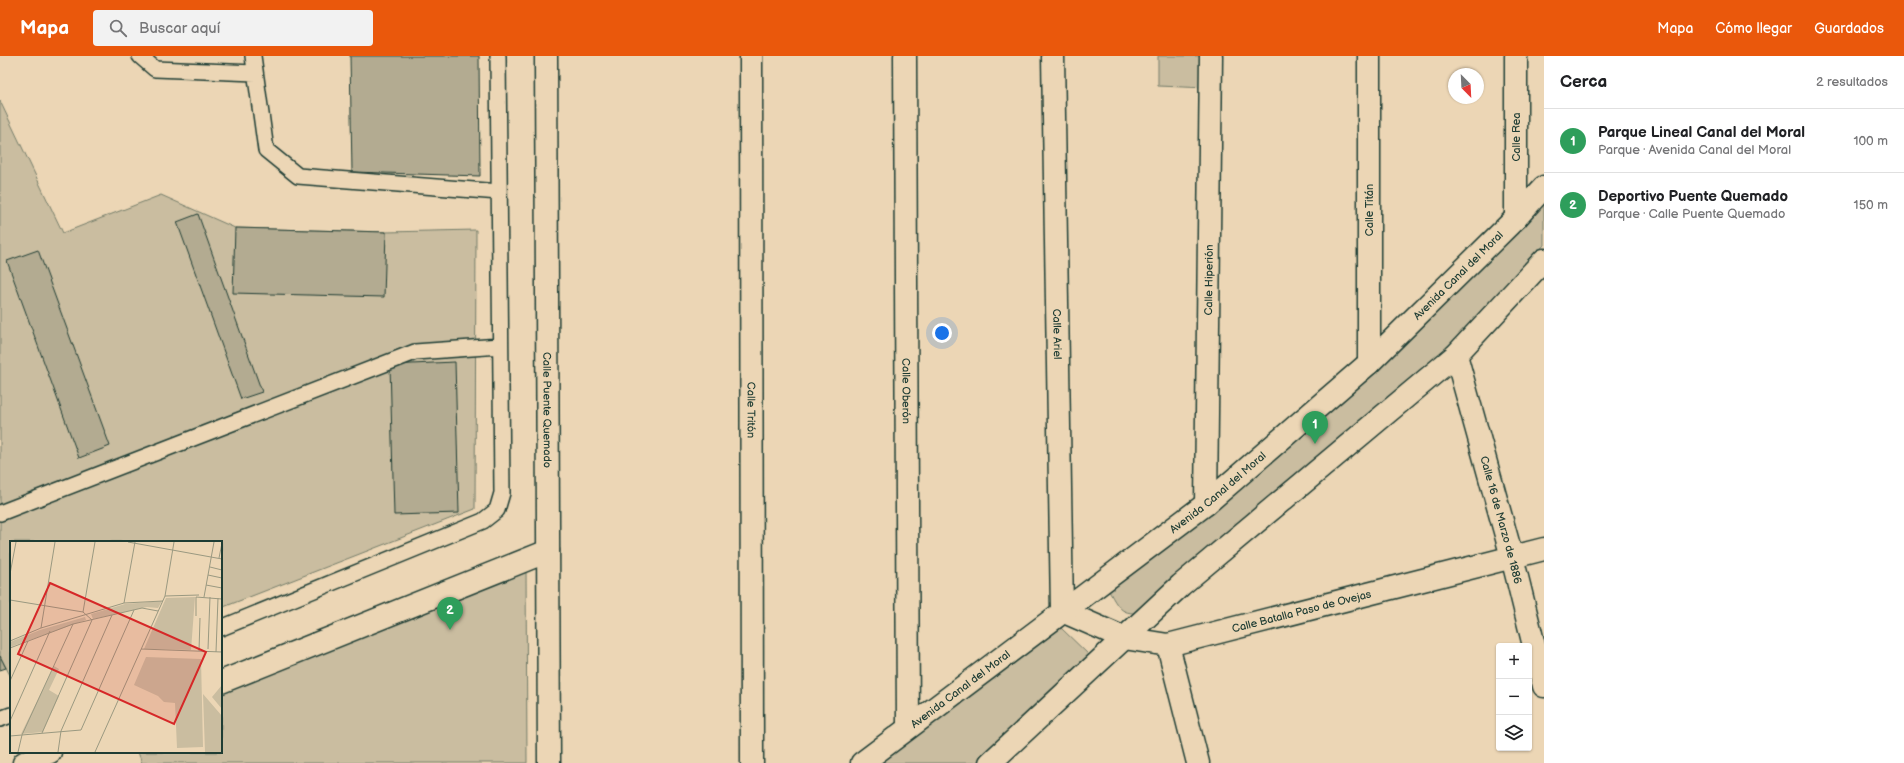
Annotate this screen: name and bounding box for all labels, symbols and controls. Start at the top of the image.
search box [93,10,373,46]
text: Mapa [20,17,69,40]
icon: search [107,17,129,39]
text: Buscar aquí [139,19,220,38]
text: Mapa [1657,20,1693,37]
text: Cómo llegar [1715,20,1792,37]
text: Guardados [1814,20,1884,37]
north arrow [1448,68,1484,104]
text: Cerca [1560,72,1607,92]
text: 2 resultados [1816,74,1888,90]
street label: Calle Rea [1510,113,1523,161]
text: Parque Lineal Canal del Moral [1598,123,1805,142]
text: 1 [1570,133,1576,149]
text: 100 m [1853,133,1888,149]
text: Parque · Avenida Canal del Moral [1598,142,1791,158]
street label: Calle Titán [1363,184,1376,236]
text: Deportivo Puente Quemado [1598,187,1788,206]
text: 2 [1569,197,1577,213]
text: 150 m [1854,197,1888,213]
text: Parque · Calle Puente Quemado [1598,206,1785,222]
street label: Avenida Canal del Moral [1410,228,1506,322]
street label: Calle Hiperión [1202,244,1215,316]
street label: Calle Ariel [1051,309,1064,359]
your location [932,323,952,343]
street label: Calle Puente Quemado [541,352,554,468]
street label: Calle Oberón [900,358,913,424]
street label: Calle Tritón [745,382,758,438]
pin: 1 [1302,411,1328,444]
street label: Avenida Canal del Moral [1167,449,1268,536]
street label: Calle 16 de Marzo de 1886 [1478,454,1525,585]
inset map [10,541,222,753]
street label: Calle Batalla Paso de Ovejas [1230,587,1373,635]
pin: 2 [437,597,463,630]
map controls [1496,643,1532,751]
button: + [1496,643,1532,679]
street label: Avenida Canal del Moral [908,647,1012,731]
button: − [1496,679,1532,715]
button: layers [1496,715,1532,751]

